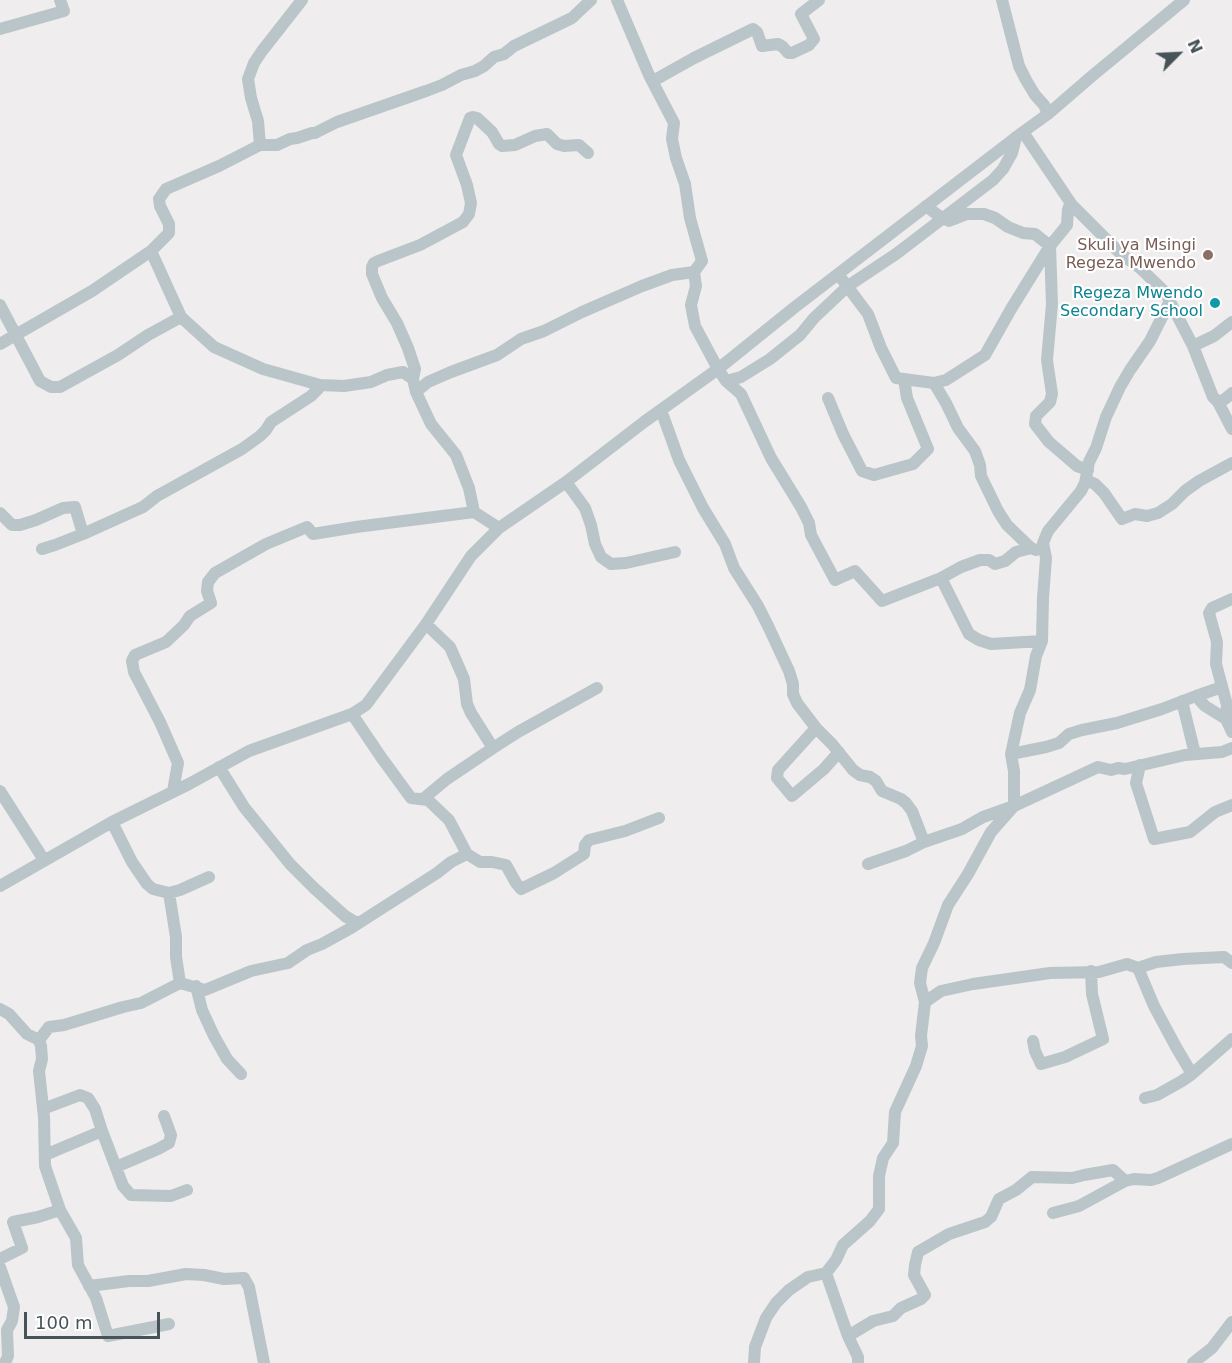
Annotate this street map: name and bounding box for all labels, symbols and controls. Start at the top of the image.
north arrow [1148,24,1208,84]
text: N [1183,36,1206,56]
place label: Skuli ya Msingi Regeza Mwendo [1066,236,1196,274]
marker: Skuli ya Msingi Regeza Mwendo [1201,248,1215,262]
place label: Regeza Mwendo Secondary School [1060,284,1203,322]
marker: Regeza Mwendo Secondary School [1208,296,1222,310]
scale bar [27,1300,164,1338]
text: 100 m [35,1312,93,1333]

